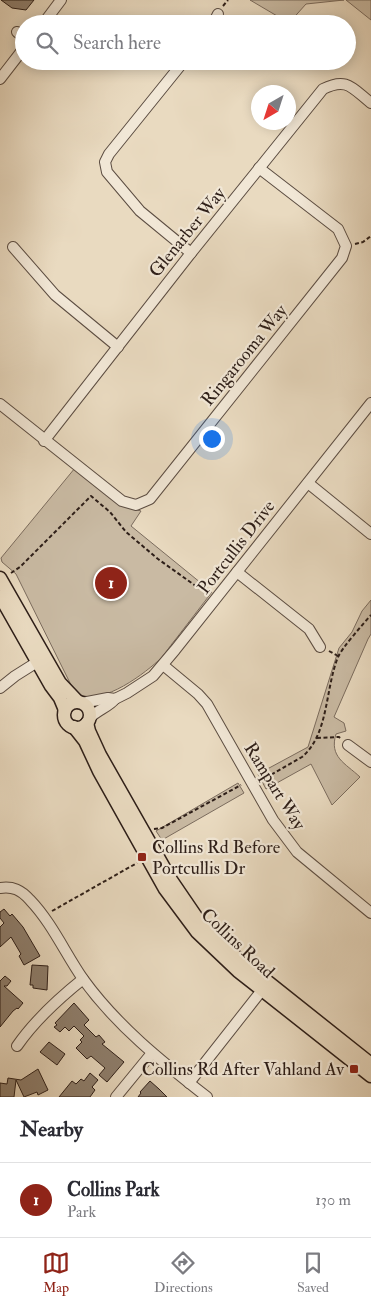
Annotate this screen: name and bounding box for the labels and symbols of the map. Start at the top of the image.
north arrow [251,85,296,130]
street label: Glenarber Way [144,182,231,282]
street label: Ringarooma Way [196,299,293,411]
your location [199,426,225,452]
street label: Portcullis Drive [193,495,281,599]
pin: 1 [95,564,127,602]
street label: Rampart Way [239,738,311,835]
place label: Collins Rd Before Portcullis Dr [152,836,281,880]
marker: Collins Rd Before Portcullis Dr [136,851,148,863]
street label: Collins Road [196,903,279,983]
place label: Collins Rd After Vahland Av [142,1058,344,1081]
marker: Collins Rd After Vahland Av [348,1063,360,1075]

